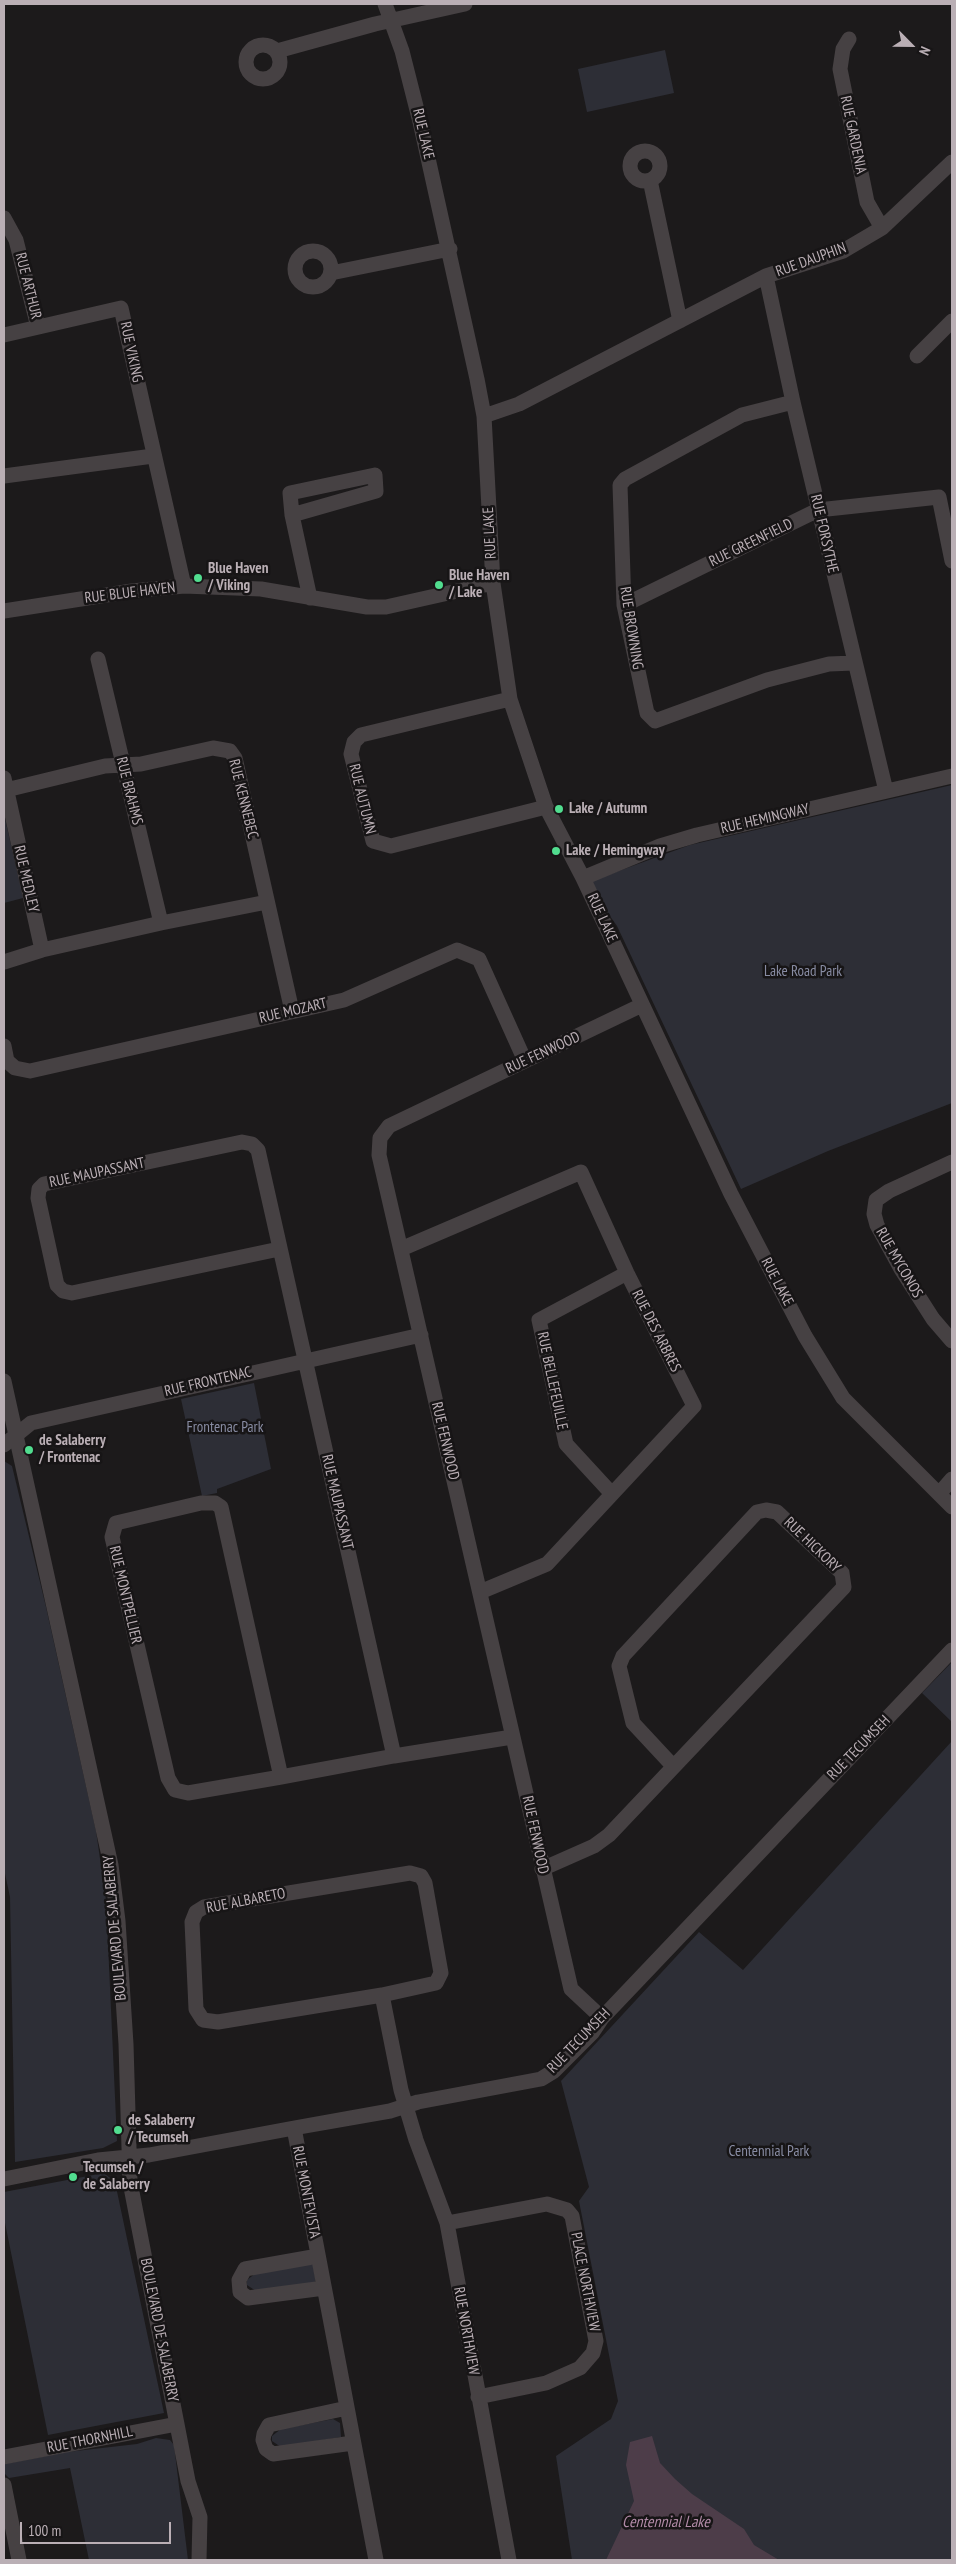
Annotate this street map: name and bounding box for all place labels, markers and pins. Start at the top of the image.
place label: Blue Haven / Viking [208,560,268,595]
place label: Blue Haven / Lake [449,567,509,602]
marker: Blue Haven / Viking [192,572,204,584]
marker: Blue Haven / Lake [433,579,445,591]
place label: Lake / Autumn [569,800,647,818]
marker: Lake / Autumn [553,803,565,815]
place label: Lake / Hemingway [566,842,665,860]
marker: Lake / Hemingway [550,845,562,857]
place label: de Salaberry / Frontenac [39,1432,106,1467]
marker: de Salaberry / Frontenac [23,1444,35,1456]
place label: de Salaberry / Tecumseh [128,2112,195,2147]
marker: de Salaberry / Tecumseh [112,2124,124,2136]
place label: Tecumseh / de Salaberry [83,2159,150,2194]
marker: Tecumseh / de Salaberry [67,2171,79,2183]

